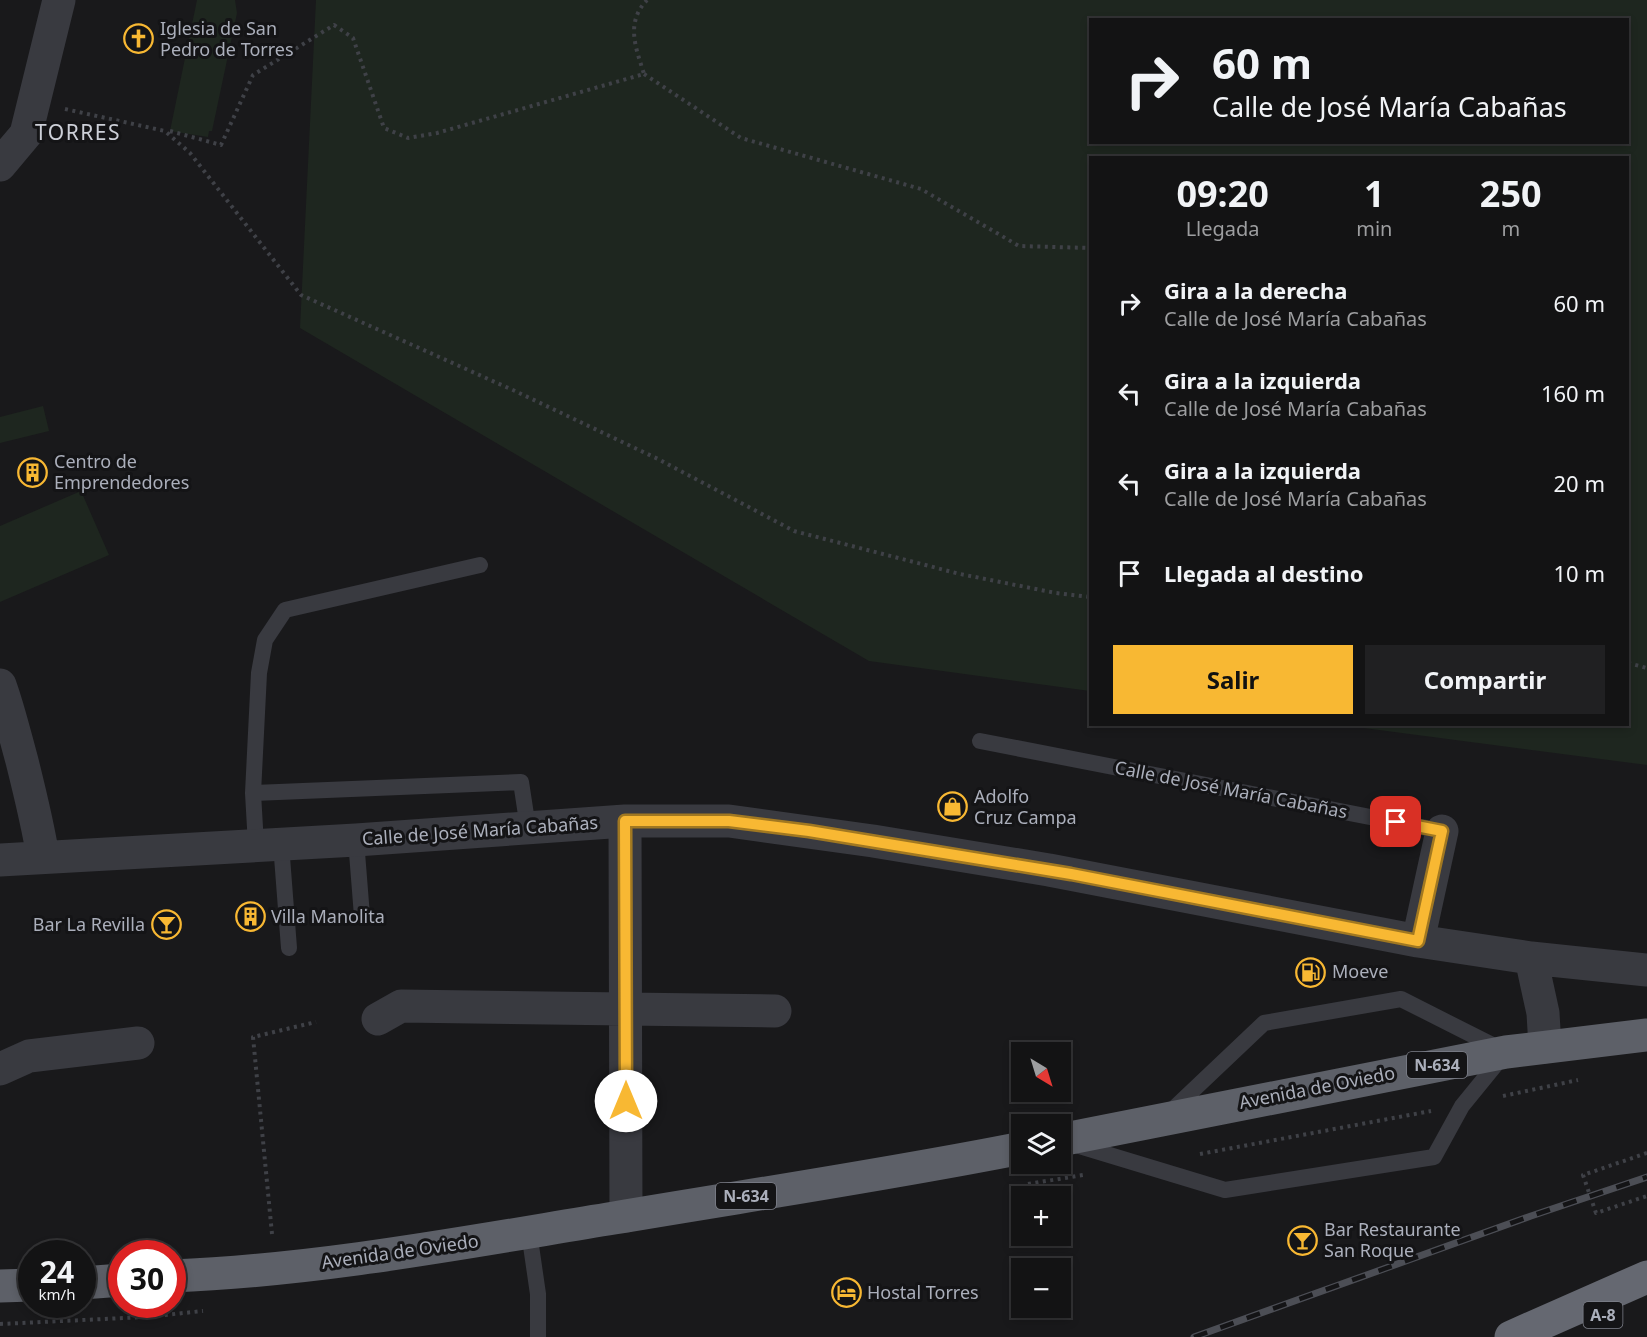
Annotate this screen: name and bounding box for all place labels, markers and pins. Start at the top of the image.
place label: Iglesia de San Pedro de Torres [160,16,294,61]
church icon: Iglesia de San Pedro de Torres [123,23,155,55]
place label: Centro de Emprendedores [54,449,189,494]
building icon: Centro de Emprendedores [17,456,49,488]
place label: Adolfo Cruz Campa [974,784,1077,829]
shop icon: Adolfo Cruz Campa [937,791,969,823]
pin [1370,796,1421,847]
building icon: Villa Manolita [234,901,266,933]
place label: Villa Manolita [271,904,385,928]
bar icon: Bar La Revilla [150,909,182,941]
place label: Bar La Revilla [33,912,145,936]
fuel station icon: Moeve [1295,956,1327,988]
place label: Moeve [1332,959,1388,983]
place label: Bar Restaurante San Roque [1324,1217,1461,1262]
bar icon: Bar Restaurante San Roque [1287,1224,1319,1256]
hotel icon: Hostal Torres [830,1277,862,1309]
place label: Hostal Torres [867,1280,979,1304]

